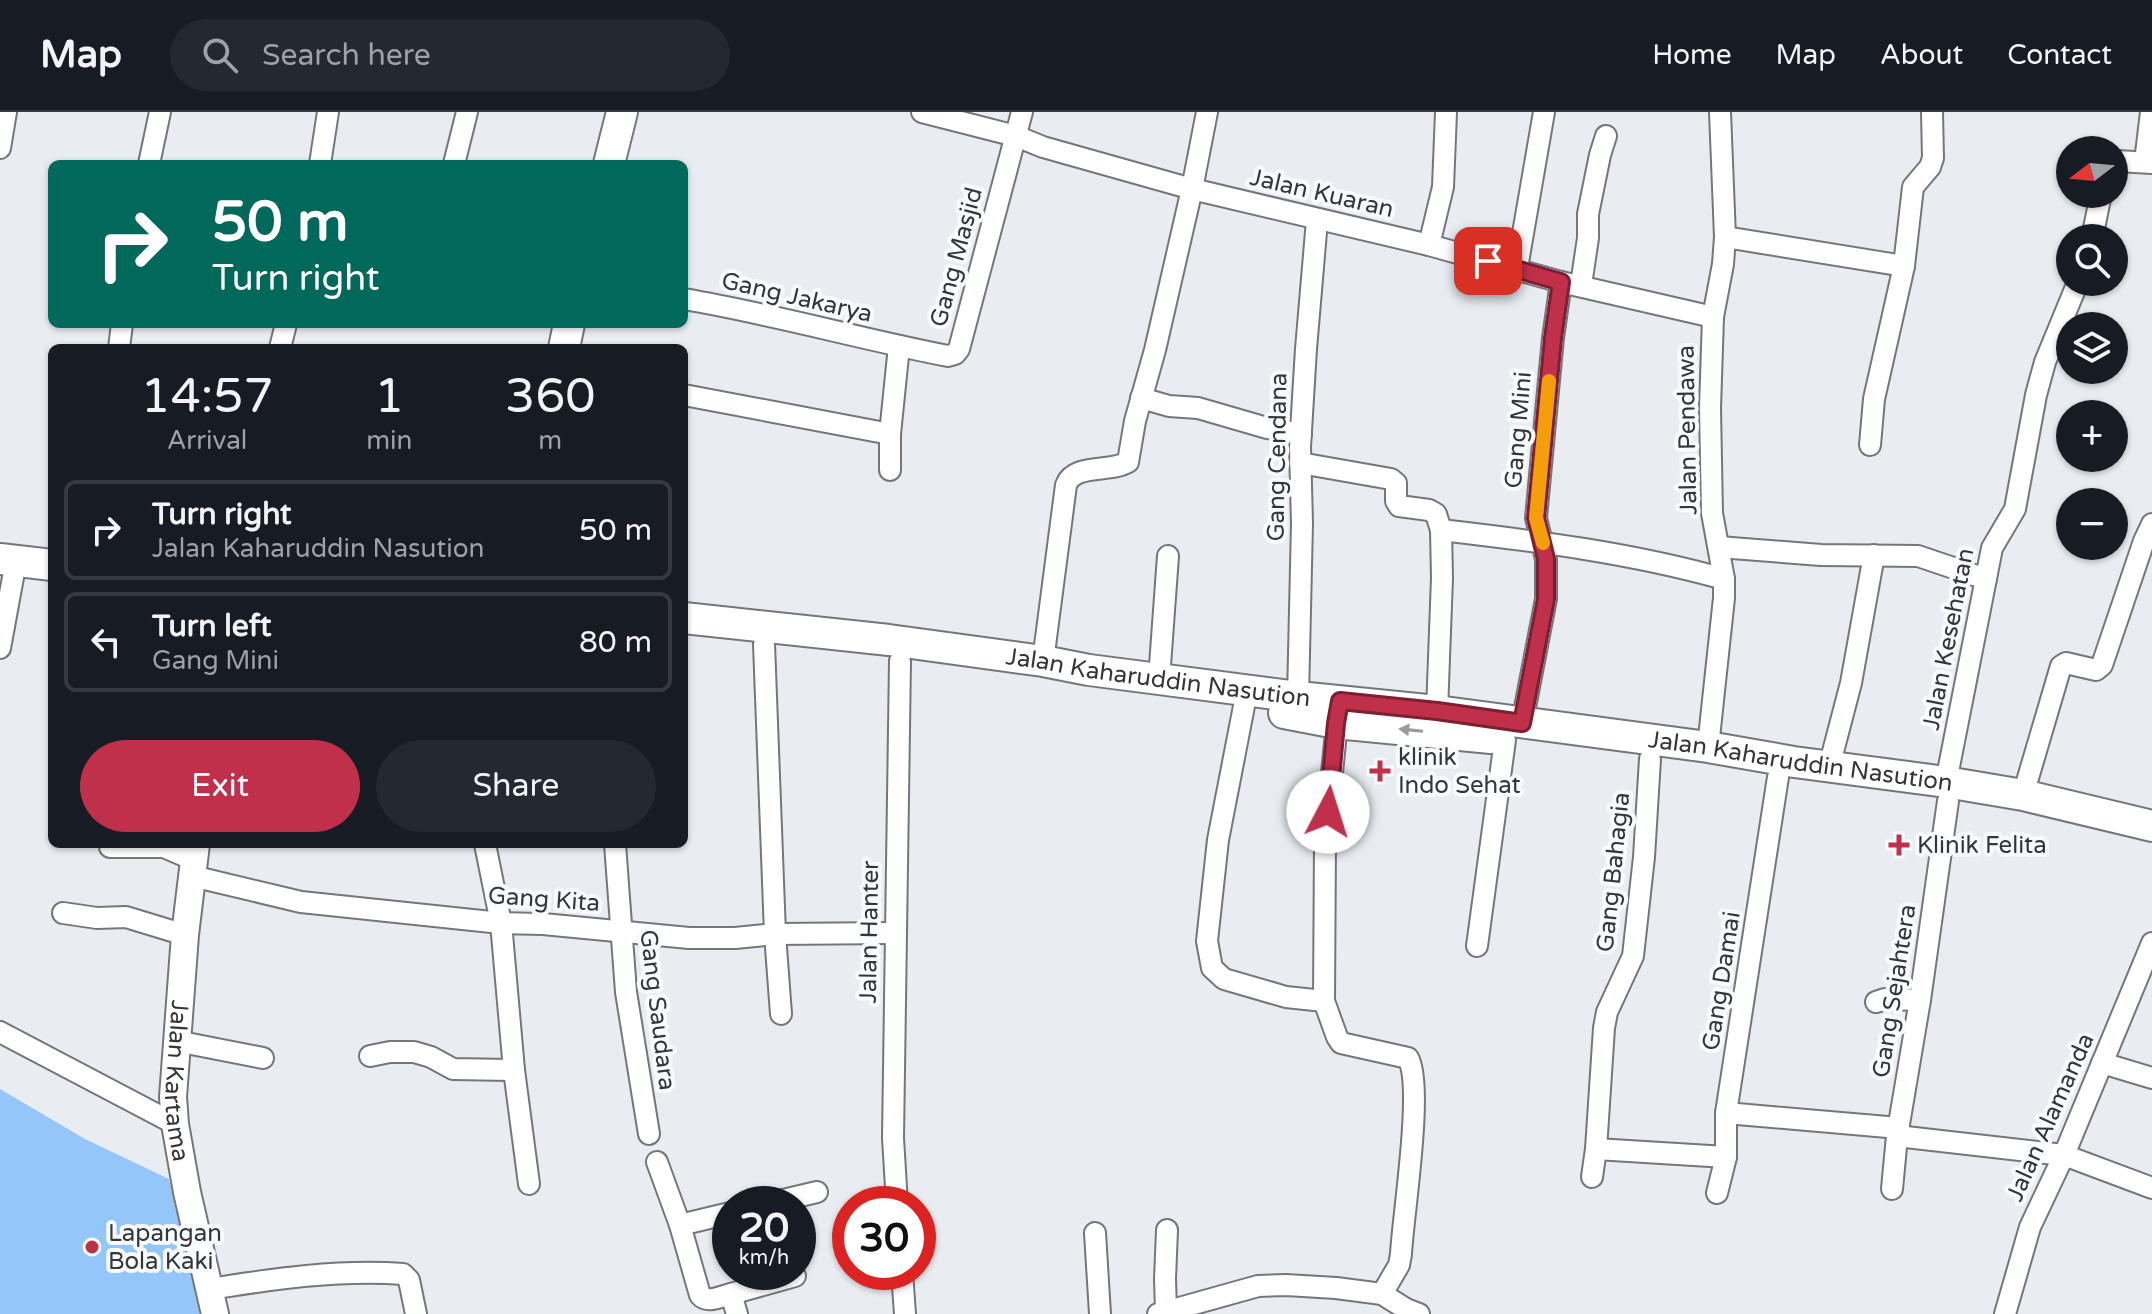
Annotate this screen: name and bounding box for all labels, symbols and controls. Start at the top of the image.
search box [170,19,730,91]
text: Map [40,32,122,78]
icon: search [198,33,242,77]
text: Search here [262,37,431,74]
text: Home [1652,38,1732,72]
text: Map [1776,38,1836,72]
text: About [1880,38,1963,72]
text: Contact [2007,38,2112,72]
north arrow [2056,136,2128,208]
map controls [2056,136,2128,560]
street label: Jalan Kuaran [1247,163,1397,224]
street label: Gang Masjid [924,184,989,330]
text: 50 m [212,189,348,256]
icon: right [80,192,184,296]
button: search [2056,224,2128,296]
pin [1454,227,1522,295]
icon: arrive [1466,239,1510,283]
text: Turn right [212,257,379,300]
street label: Gang Jakarya [719,266,875,329]
button: layers [2056,312,2128,384]
street label: Jalan Pendawa [1672,345,1703,515]
text: 14:57 [141,368,274,426]
text: 1 [374,368,404,426]
text: 360 [505,368,595,426]
street label: Gang Mini [1499,370,1538,490]
street label: Gang Cendana [1262,372,1293,542]
button: + [2056,400,2128,472]
text: Arrival [167,425,247,456]
text: min [366,425,412,456]
text: m [538,425,562,456]
button: − [2056,488,2128,560]
text: Turn right [152,496,292,533]
icon: right [84,508,128,552]
text: 50 m [579,512,652,549]
text: Jalan Kaharuddin Nasution [152,533,484,564]
street label: Jalan Kesehatan [1917,546,1980,733]
text: Turn left [152,608,271,645]
icon: left [84,620,128,664]
text: 80 m [579,624,652,661]
street label: Jalan Kaharuddin Nasution [1004,642,1312,713]
text: Gang Mini [152,645,279,676]
one-way arrow [1398,724,1423,737]
street label: Jalan Kaharuddin Nasution [1647,725,1954,798]
button: Exit [80,740,360,832]
button: Share [376,740,656,832]
place label: klinik Indo Sehat [1398,743,1521,800]
marker: klinik Indo Sehat [1369,760,1391,782]
position arrow [1286,770,1370,854]
street label: Gang Bahagia [1591,791,1636,953]
place label: Klinik Felita [1917,831,2047,860]
marker: Klinik Felita [1888,834,1910,856]
street label: Jalan Hanter [854,860,885,1004]
street label: Gang Kita [487,881,601,918]
street label: Gang Sejahtera [1866,902,1923,1080]
street label: Gang Damai [1696,909,1747,1053]
street label: Gang Saudara [633,928,682,1092]
street label: Jalan Kartama [158,999,195,1164]
street label: Jalan Alamanda [2000,1029,2101,1206]
speed limit sign: 30 [832,1186,936,1290]
text: 20 [739,1204,789,1252]
place label: Lapangan Bola Kaki [108,1219,222,1276]
marker: Lapangan Bola Kaki [83,1238,101,1256]
text: km/h [739,1246,789,1270]

